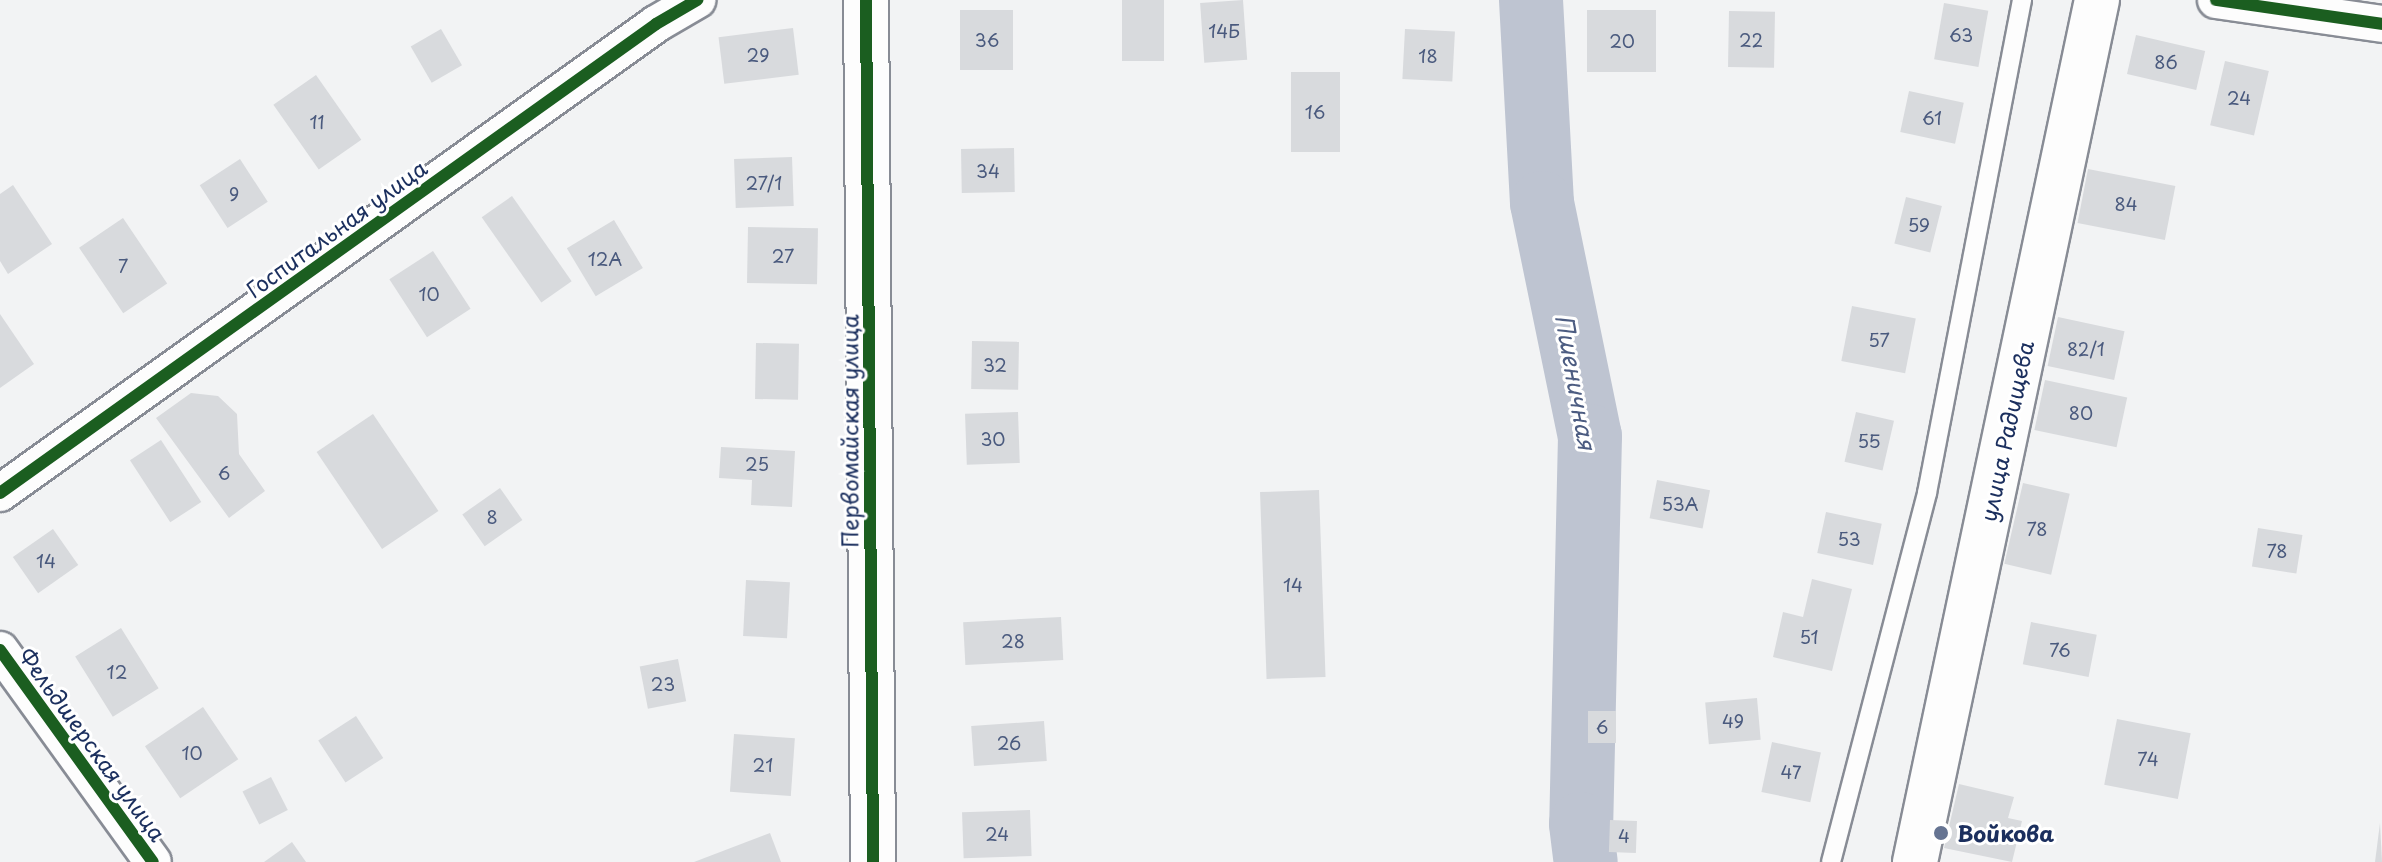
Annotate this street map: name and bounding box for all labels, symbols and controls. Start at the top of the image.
house number: 14Б [1208,20,1240,42]
house number: 63 [1949,24,1973,46]
house number: 36 [975,29,999,51]
house number: 22 [1739,29,1763,51]
house number: 20 [1609,30,1635,52]
house number: 29 [747,44,769,66]
house number: 18 [1418,45,1438,67]
house number: 86 [2154,51,2178,73]
house number: 24 [2227,87,2251,109]
house number: 16 [1305,101,1325,123]
house number: 61 [1922,107,1942,129]
house number: 11 [309,111,325,133]
street label: Госпитальная улица [240,153,432,303]
house number: 34 [976,160,1000,182]
house number: 27/1 [746,172,782,194]
house number: 9 [229,183,239,205]
house number: 84 [2114,193,2138,215]
house number: 59 [1908,214,1930,236]
house number: 27 [772,245,794,267]
house number: 12А [588,248,622,270]
house number: 7 [118,255,128,277]
house number: 10 [418,283,440,305]
water label: Пшеничная [1550,312,1602,452]
street label: Первомайская улица [836,314,862,548]
house number: 57 [1868,329,1890,351]
street label: улица Радищева [1974,338,2038,524]
house number: 82/1 [2067,338,2105,360]
house number: 32 [983,354,1007,376]
house number: 80 [2069,402,2093,424]
house number: 30 [980,428,1006,450]
house number: 55 [1857,430,1881,452]
house number: 25 [745,453,769,475]
house number: 6 [218,462,230,484]
house number: 53А [1662,493,1698,515]
house number: 8 [486,506,498,528]
house number: 78 [2027,518,2047,540]
house number: 53 [1837,528,1861,550]
house number: 78 [2267,540,2287,562]
house number: 14 [36,550,56,572]
house number: 14 [1283,574,1303,596]
house number: 51 [1799,626,1819,648]
house number: 28 [1001,630,1025,652]
house number: 76 [2049,639,2071,661]
street label: Фельдшерская улица [14,642,172,846]
house number: 12 [107,661,127,683]
house number: 23 [651,673,675,695]
house number: 49 [1722,710,1744,732]
house number: 6 [1596,716,1608,738]
house number: 26 [997,732,1021,754]
house number: 10 [181,742,203,764]
house number: 74 [2137,748,2159,770]
house number: 21 [753,754,773,776]
house number: 47 [1780,761,1802,783]
place label: Войкова [1957,820,2054,846]
house number: 24 [985,823,1009,845]
marker: Войкова [1932,824,1950,842]
house number: 4 [1618,825,1630,847]

